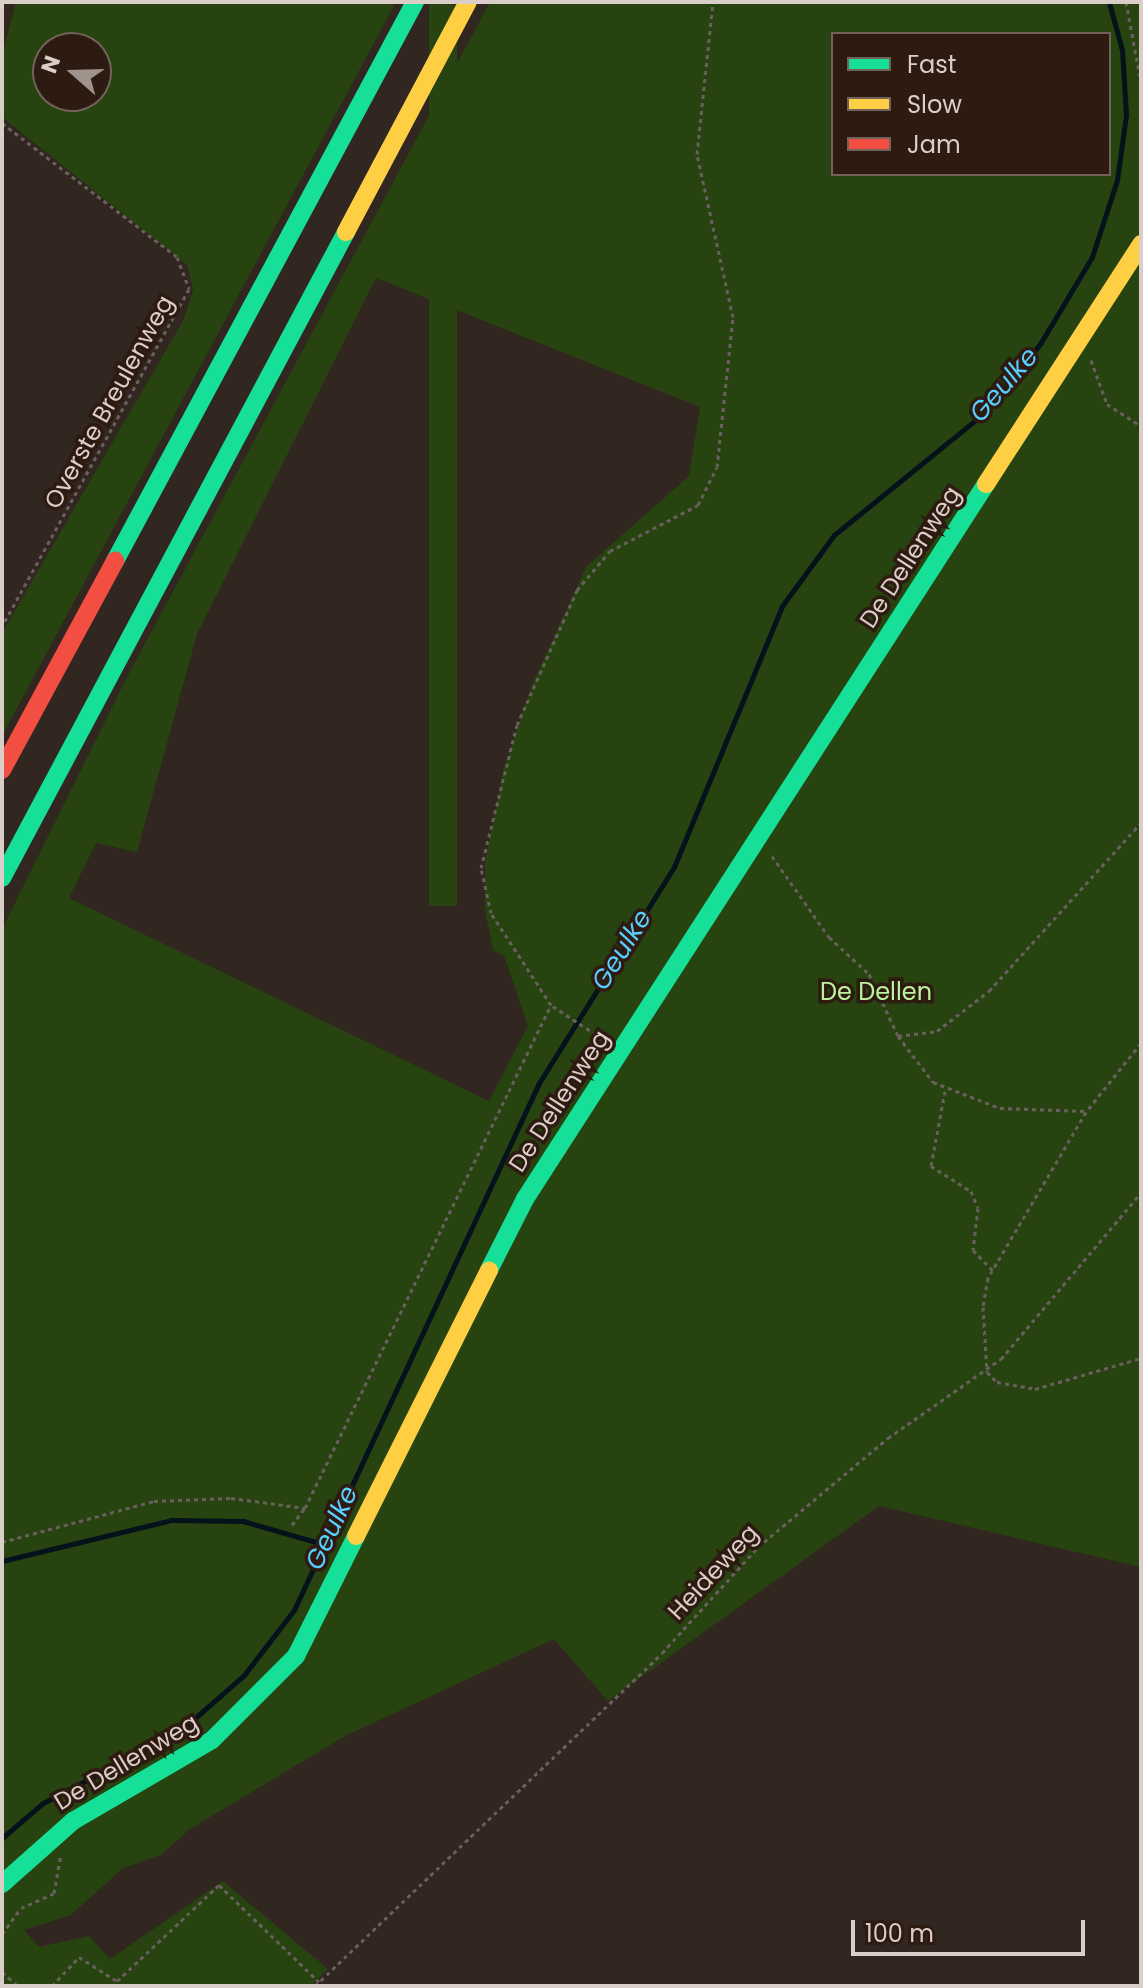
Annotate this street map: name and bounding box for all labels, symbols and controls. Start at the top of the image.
north arrow [32,32,112,112]
legend [831,32,1111,176]
text: Fast [907,48,957,81]
text: N [33,51,68,77]
text: Slow [907,88,962,121]
text: Jam [907,128,961,161]
street label: Overste Breulenweg [38,290,180,514]
water label: Geulke [963,341,1045,429]
street label: De Dellenweg [854,481,966,633]
water label: Geulke [585,904,659,996]
park label: De Dellen [820,978,932,1006]
street label: De Dellenweg [503,1025,615,1177]
water label: Geulke [299,1481,365,1575]
street label: Heideweg [662,1519,764,1625]
street label: De Dellenweg [49,1708,203,1816]
scale bar [855,1904,1089,1954]
text: 100 m [865,1917,934,1950]

